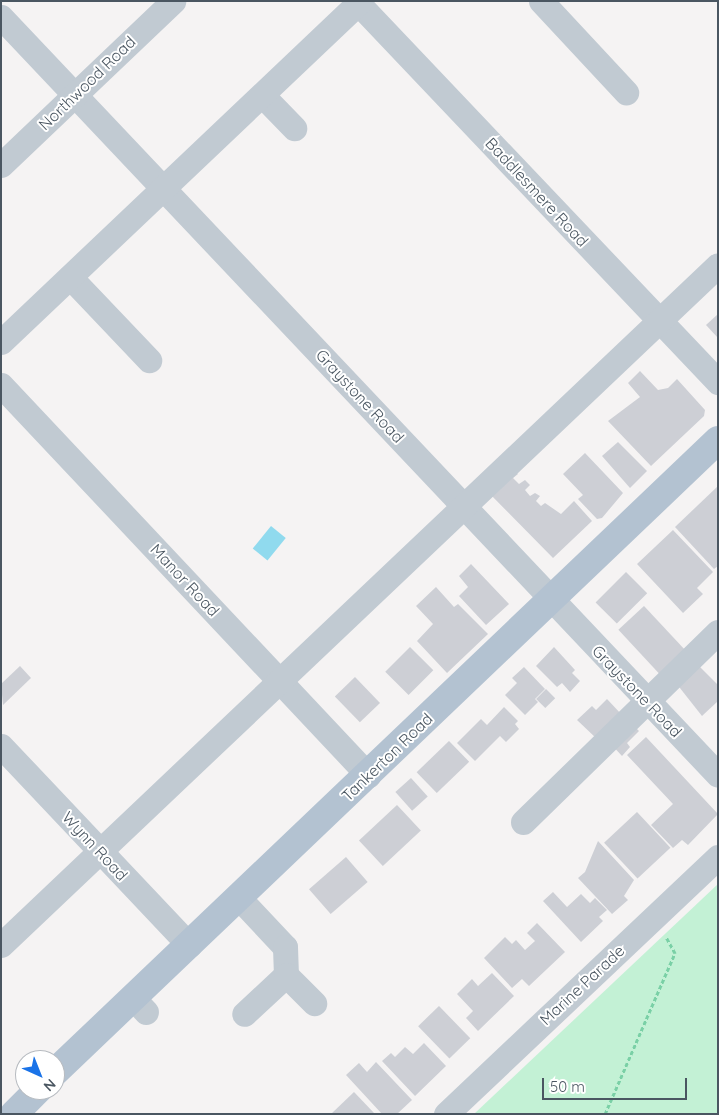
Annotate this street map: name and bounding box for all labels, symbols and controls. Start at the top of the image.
street label: Northwood Road [35,32,139,134]
street label: Baddlesmere Road [482,133,592,251]
street label: Graystone Road [312,345,408,447]
street label: Manor Road [147,540,223,620]
street label: Graystone Road [588,641,686,741]
street label: Tankerton Road [338,709,436,805]
street label: Wynn Road [58,808,132,884]
street label: Marine Parade [536,941,628,1029]
north arrow [15,1050,65,1100]
scale bar [544,1068,689,1100]
text: N [40,1075,60,1095]
text: 50 m [550,1077,585,1096]

